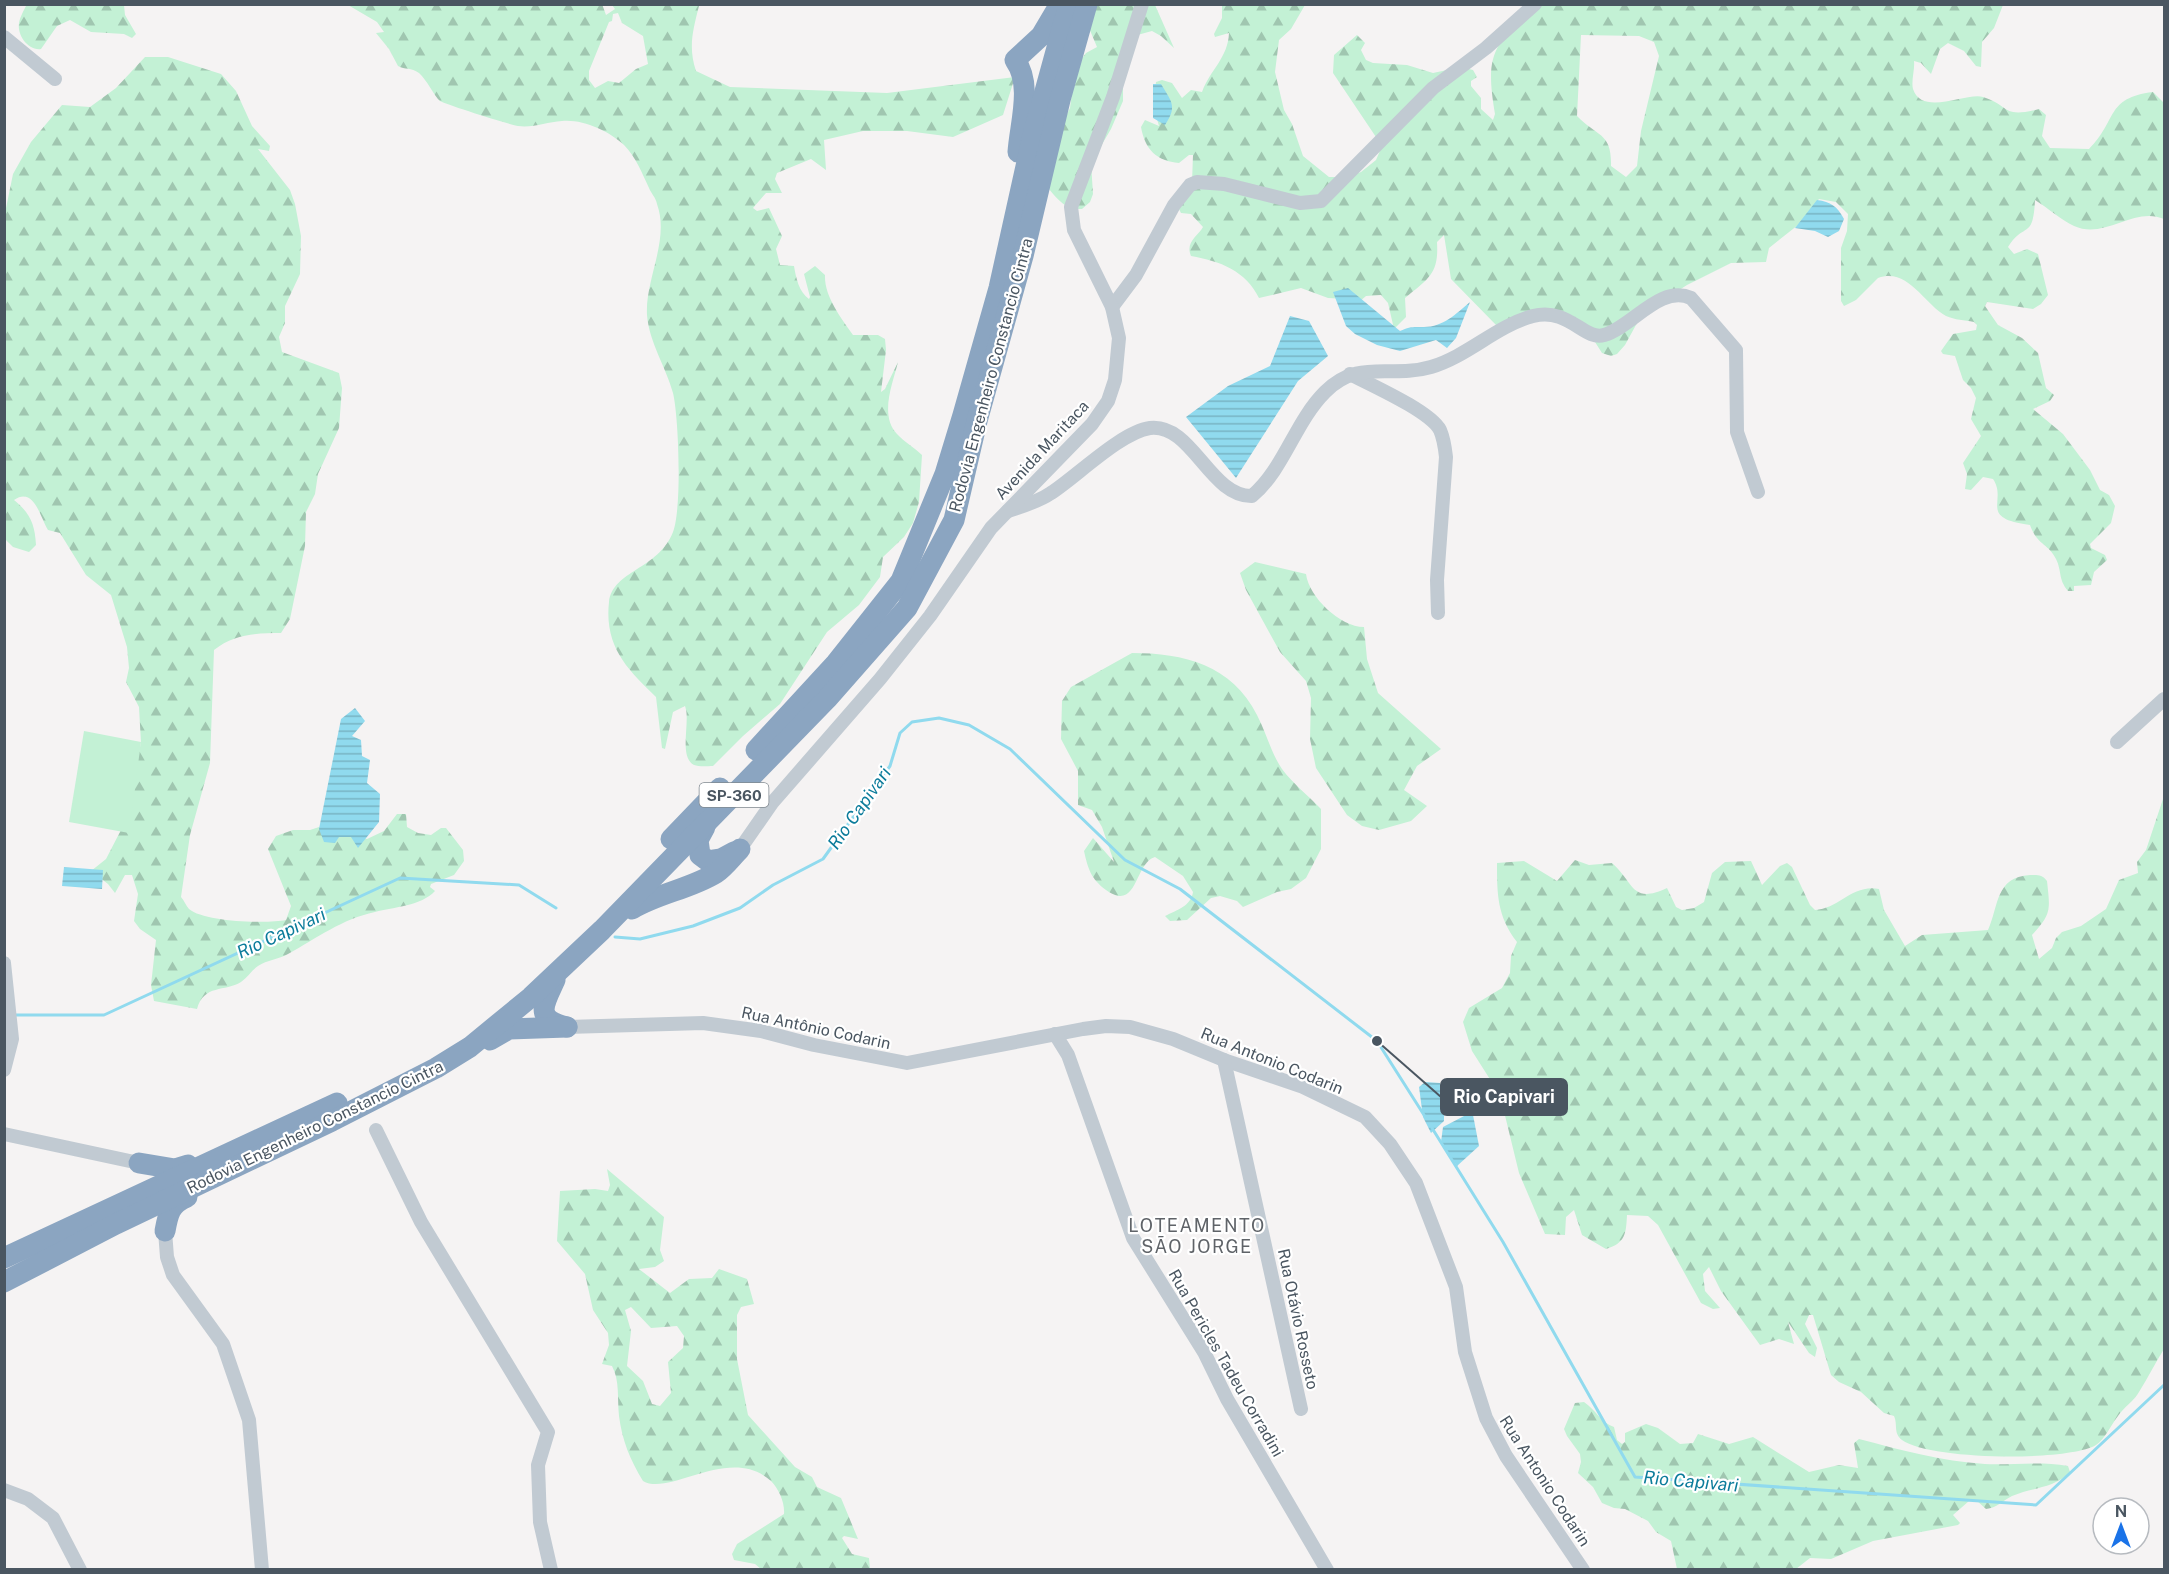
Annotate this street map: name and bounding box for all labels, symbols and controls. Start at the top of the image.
street label: Rodovia Engenheiro Constancio Cintra [945,236,1037,514]
street label: Avenida Maritaca [991,397,1093,503]
water label: Rio Capivari [823,762,895,853]
road number: SP-360 [700,783,768,807]
water label: Rio Capivari [233,903,329,963]
street label: Rua Antônio Codarin [740,1003,892,1053]
street label: Rua Antonio Codarin [1198,1024,1346,1098]
street label: Rodovia Engenheiro Constancio Cintra [184,1056,446,1198]
callout: Rio Capivari [1441,1079,1567,1115]
text: Rio Capivari [1453,1086,1555,1107]
district label: LOTEAMENTO SÃO JORGE [1128,1215,1266,1257]
street label: Rua Otávio Rosseto [1274,1247,1322,1391]
street label: Rua Pericles Tadeu Corradini [1164,1266,1288,1460]
street label: Rua Antonio Codarin [1496,1412,1594,1550]
water label: Rio Capivari [1642,1466,1740,1496]
north arrow [2091,1496,2151,1556]
text: N [2115,1502,2127,1521]

